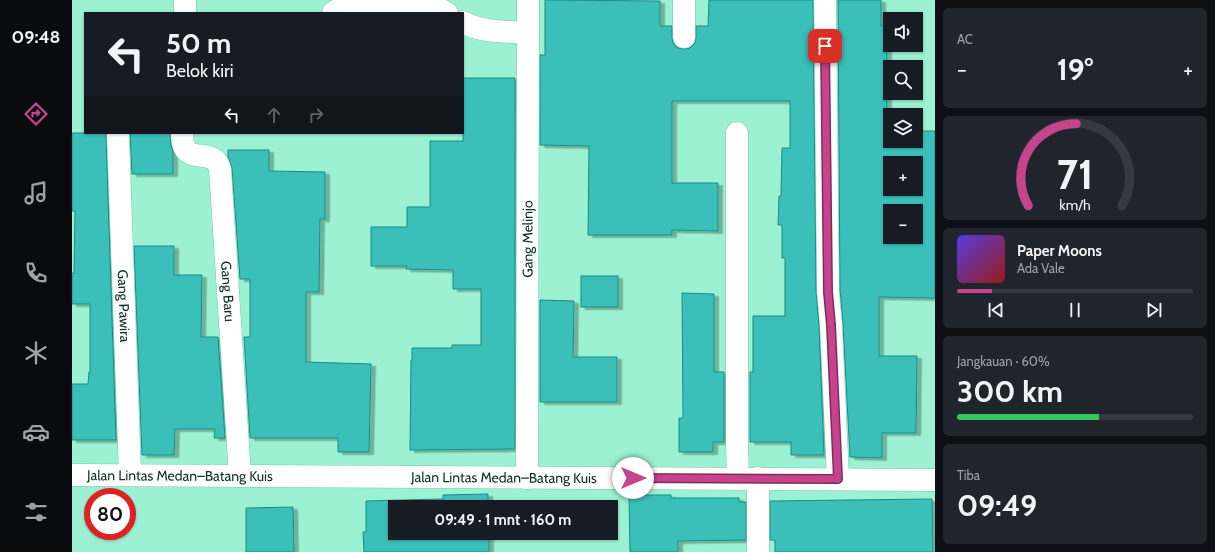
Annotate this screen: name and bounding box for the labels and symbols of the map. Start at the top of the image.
pin [808,29,842,63]
street label: Gang Melinjo [518,200,537,278]
street label: Gang Baru [217,260,239,322]
street label: Gang Pawira [114,269,134,343]
position arrow [612,457,654,499]
street label: Jalan Lintas Medan–Batang Kuis [86,466,273,485]
street label: Jalan Lintas Medan–Batang Kuis [410,468,597,487]
speed limit sign: 80 [84,488,136,540]

